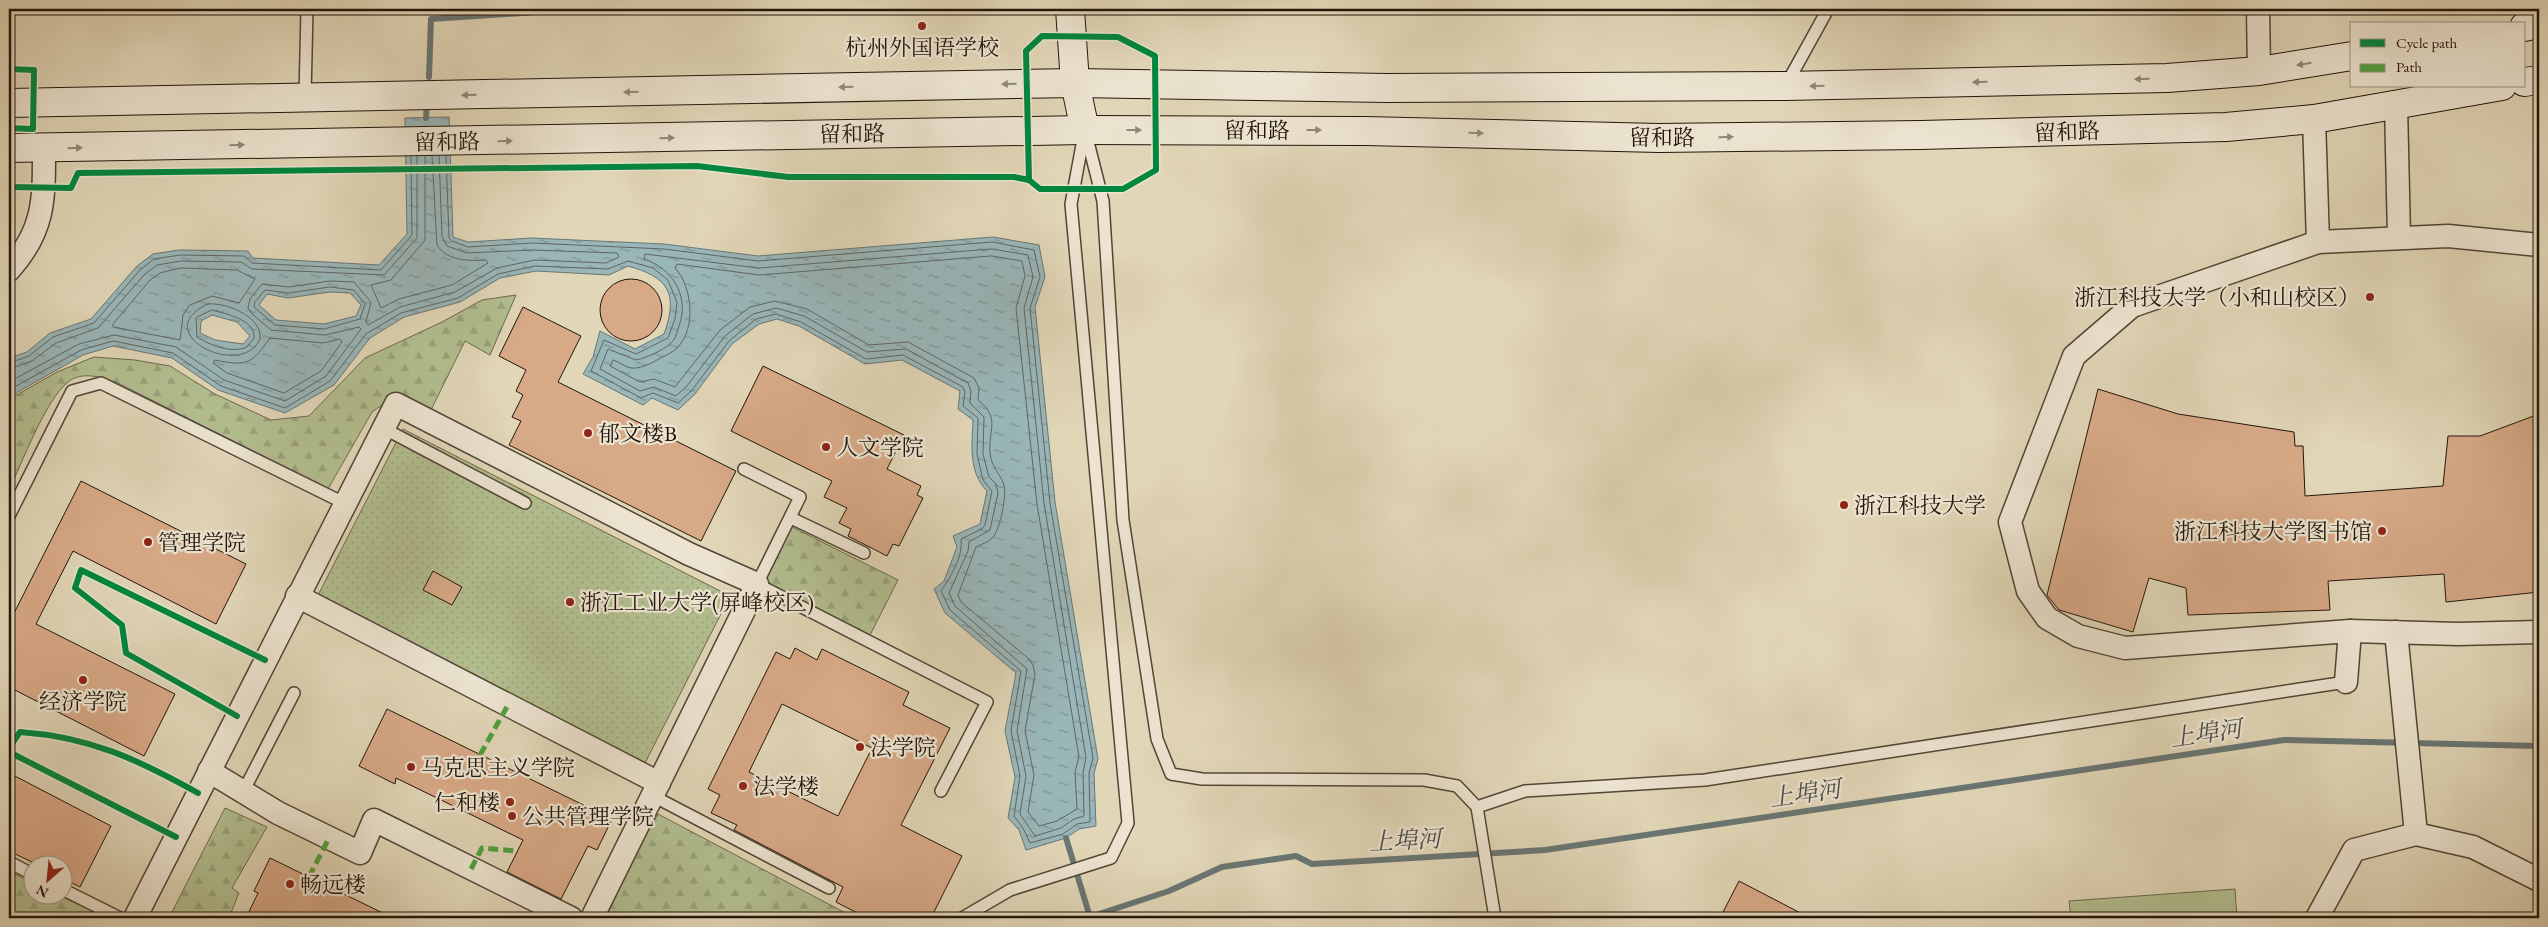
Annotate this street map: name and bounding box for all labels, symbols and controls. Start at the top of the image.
marker: 杭州外国语学校 [916,20,928,32]
legend [2350,22,2526,88]
place label: 杭州外国语学校 [845,33,999,62]
text: Cycle path [2396,33,2458,52]
text: Path [2396,57,2422,76]
one-way arrow [2295,60,2311,68]
one-way arrow [2134,75,2150,83]
one-way arrow [1971,78,1987,86]
one-way arrow [1000,80,1016,88]
one-way arrow [1809,82,1825,90]
one-way arrow [838,84,854,92]
one-way arrow [623,88,639,96]
one-way arrow [460,92,476,100]
street label: 留和路 [1224,116,1290,145]
street label: 留和路 [2034,116,2100,148]
street label: 留和路 [819,119,885,149]
street label: 留和路 [1629,123,1695,152]
one-way arrow [1126,126,1142,134]
one-way arrow [1306,126,1322,134]
street label: 留和路 [414,127,480,157]
one-way arrow [1468,130,1484,138]
one-way arrow [1718,133,1734,141]
one-way arrow [660,134,676,142]
one-way arrow [497,137,513,145]
one-way arrow [230,141,246,149]
one-way arrow [67,143,83,151]
place label: 浙江科技大学（小和山校区） [2074,283,2360,312]
marker: 浙江科技大学（小和山校区） [2364,291,2376,303]
place label: 郁文楼B [598,419,677,448]
marker: 郁文楼B [582,427,594,439]
place label: 人文学院 [836,433,924,462]
marker: 人文学院 [820,441,832,453]
place label: 浙江科技大学 [1854,491,1986,520]
marker: 浙江科技大学 [1838,499,1850,511]
place label: 浙江科技大学图书馆 [2174,517,2372,546]
marker: 浙江科技大学图书馆 [2376,525,2388,537]
place label: 管理学院 [158,528,246,557]
marker: 管理学院 [142,536,154,548]
place label: 浙江工业大学(屏峰校区) [580,588,814,617]
marker: 浙江工业大学(屏峰校区) [564,596,576,608]
marker: 经济学院 [77,674,89,686]
place label: 经济学院 [39,687,127,716]
water label: 上埠河 [2168,712,2248,753]
place label: 法学院 [870,733,936,762]
marker: 法学院 [854,741,866,753]
place label: 马克思主义学院 [421,753,575,782]
marker: 马克思主义学院 [405,761,417,773]
place label: 法学楼 [753,772,819,801]
water label: 上埠河 [1767,772,1847,813]
marker: 法学楼 [737,780,749,792]
place label: 仁和楼 [434,788,500,817]
marker: 仁和楼 [504,796,516,808]
place label: 公共管理学院 [522,802,654,831]
marker: 公共管理学院 [506,810,518,822]
water label: 上埠河 [1368,822,1446,857]
north arrow [22,854,72,904]
place label: 畅远楼 [300,870,366,899]
marker: 畅远楼 [284,878,296,890]
text: N [32,881,51,902]

